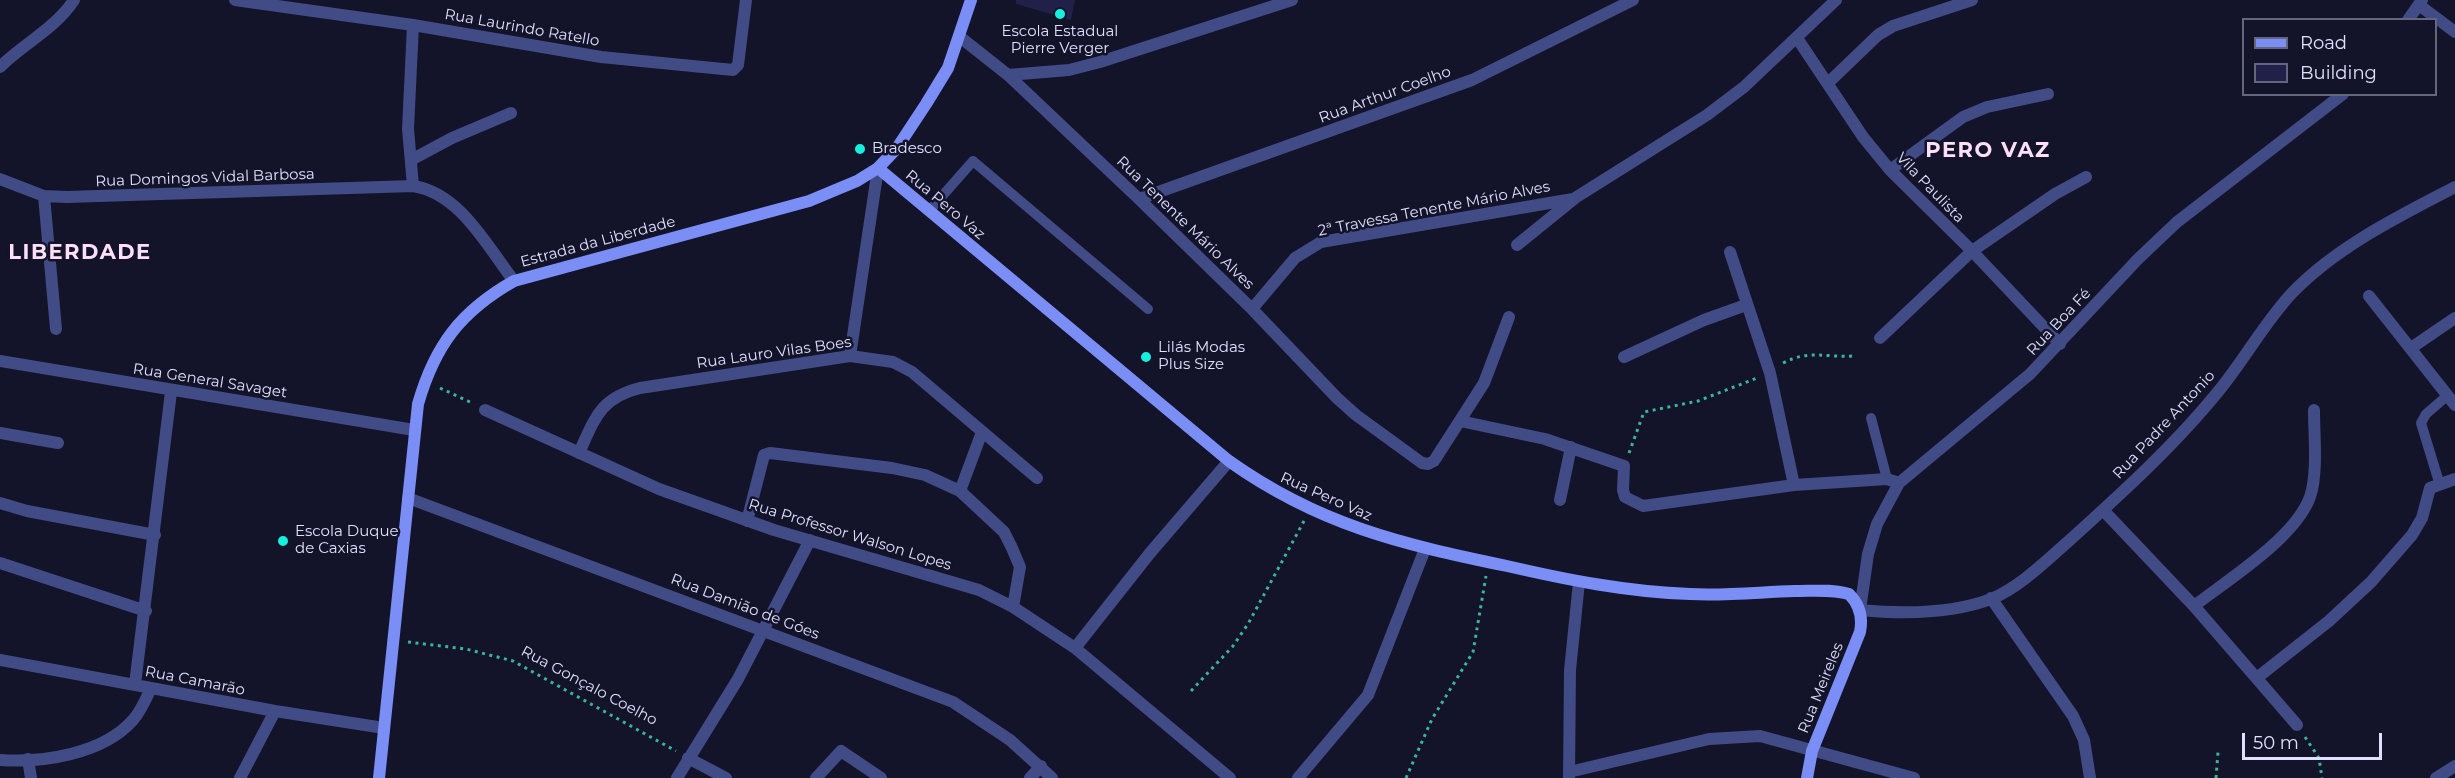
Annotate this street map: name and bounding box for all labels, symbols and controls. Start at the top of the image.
street label: Rua Laurindo Ratello [443,6,601,50]
marker: Escola Estadual Pierre Verger [1053,7,1067,21]
legend [2242,18,2437,96]
place label: Escola Estadual Pierre Verger [1002,23,1118,58]
text: Road [2300,32,2347,54]
text: Building [2300,62,2377,84]
street label: Rua Arthur Coelho [1316,63,1454,127]
district label: PERO VAZ [1925,138,2051,164]
place label: Bradesco [872,140,942,158]
marker: Bradesco [853,142,867,156]
street label: Vila Paulista [1892,149,1968,227]
street label: Rua Tenente Mário Alves [1112,153,1258,293]
street label: Rua Domingos Vidal Barbosa [95,165,315,191]
street label: Rua Pero Vaz [901,166,989,244]
street label: 2ª Travessa Tenente Mário Alves [1317,178,1551,240]
street label: Estrada da Liberdade [519,213,677,271]
district label: LIBERDADE [8,240,152,266]
street label: Rua Boa Fé [2023,285,2095,359]
street label: Rua Lauro Vilas Boes [695,333,853,373]
place label: Lilás Modas Plus Size [1158,339,1245,374]
marker: Lilás Modas Plus Size [1139,350,1153,364]
street label: Rua General Savaget [132,360,288,402]
street label: Rua Padre Antonio [2109,367,2219,483]
street label: Rua Pero Vaz [1277,469,1375,525]
street label: Rua Professor Walson Lopes [746,495,954,575]
place label: Escola Duque de Caxias [295,523,399,558]
marker: Escola Duque de Caxias [276,534,290,548]
street label: Rua Damião de Góes [668,570,822,644]
street label: Rua Meireles [1795,640,1847,736]
street label: Rua Gonçalo Coelho [518,642,660,730]
street label: Rua Camarão [143,662,247,700]
scale bar [2245,721,2384,759]
text: 50 m [2253,732,2299,754]

